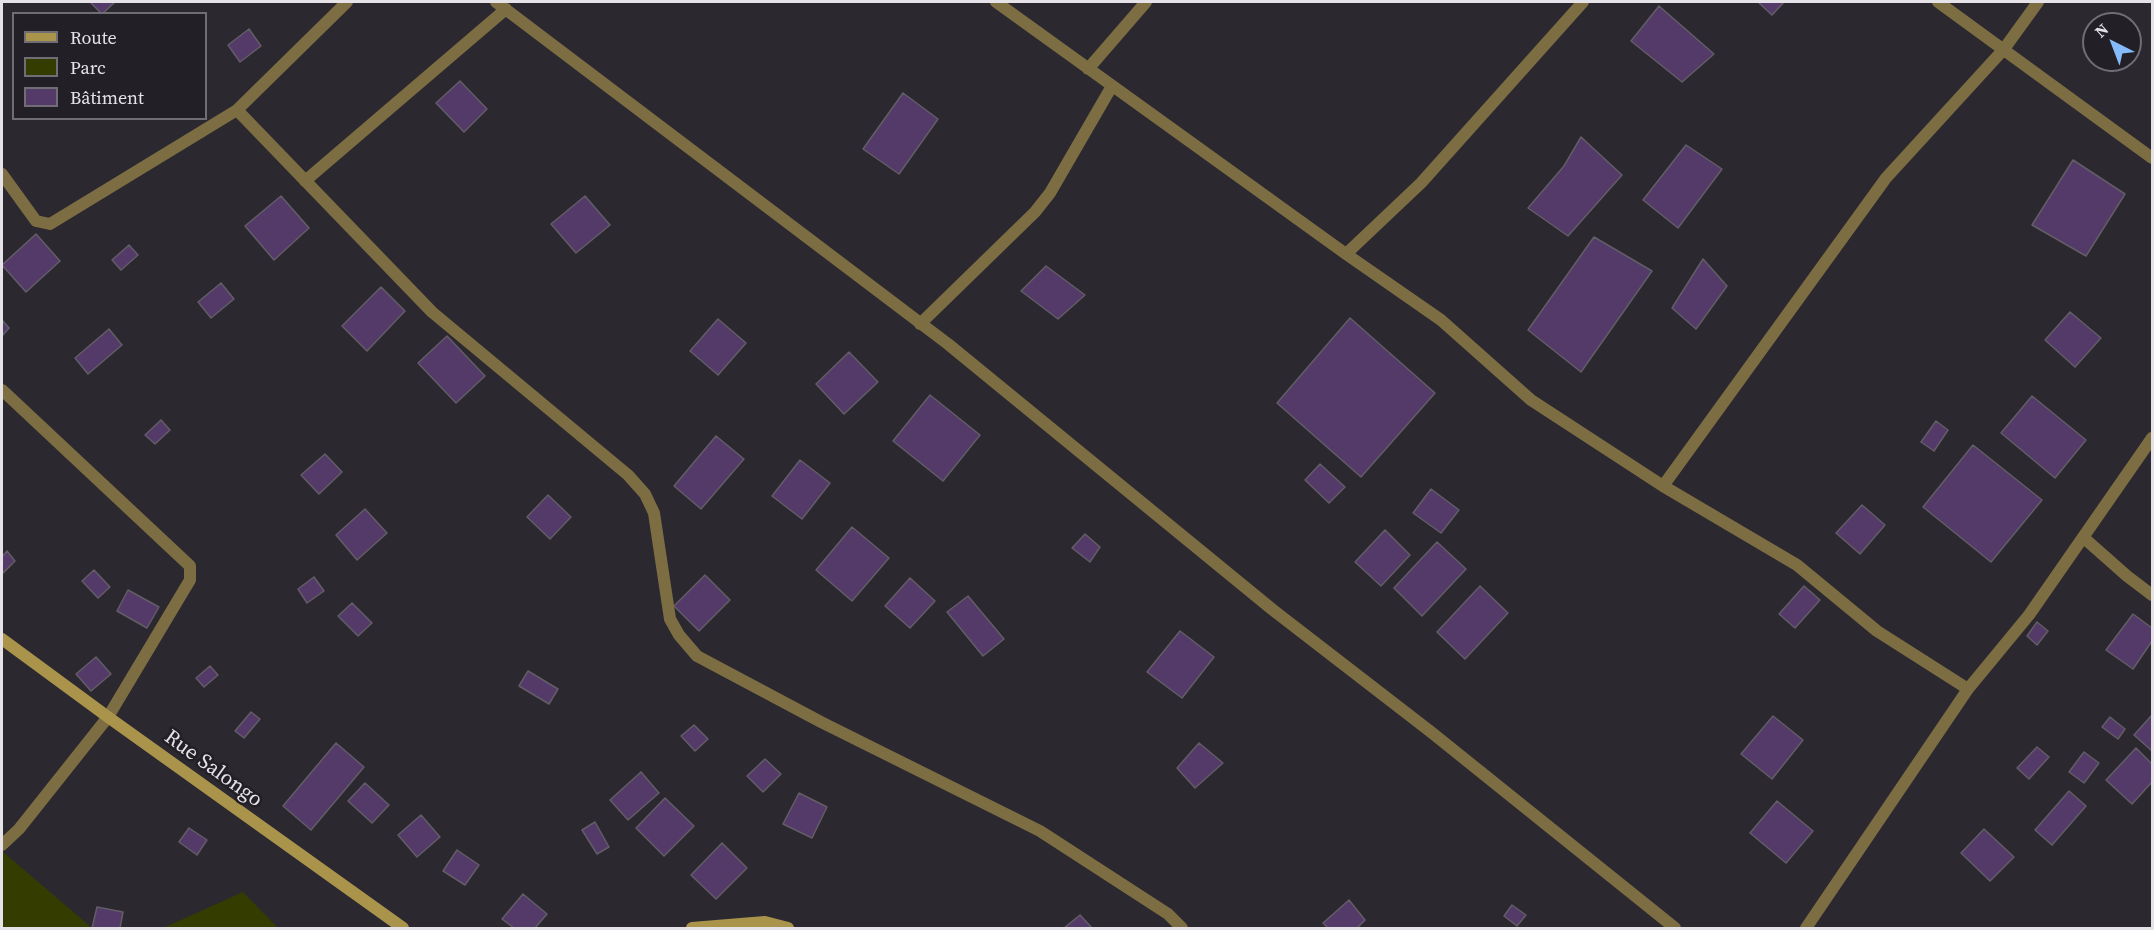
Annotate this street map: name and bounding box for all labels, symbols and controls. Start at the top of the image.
legend [12,12,207,120]
north arrow [2082,12,2142,72]
text: N [2090,18,2113,42]
text: Route [70,25,117,50]
text: Parc [70,55,106,80]
text: Bâtiment [70,85,144,110]
street label: Rue Salongo [159,725,267,813]

